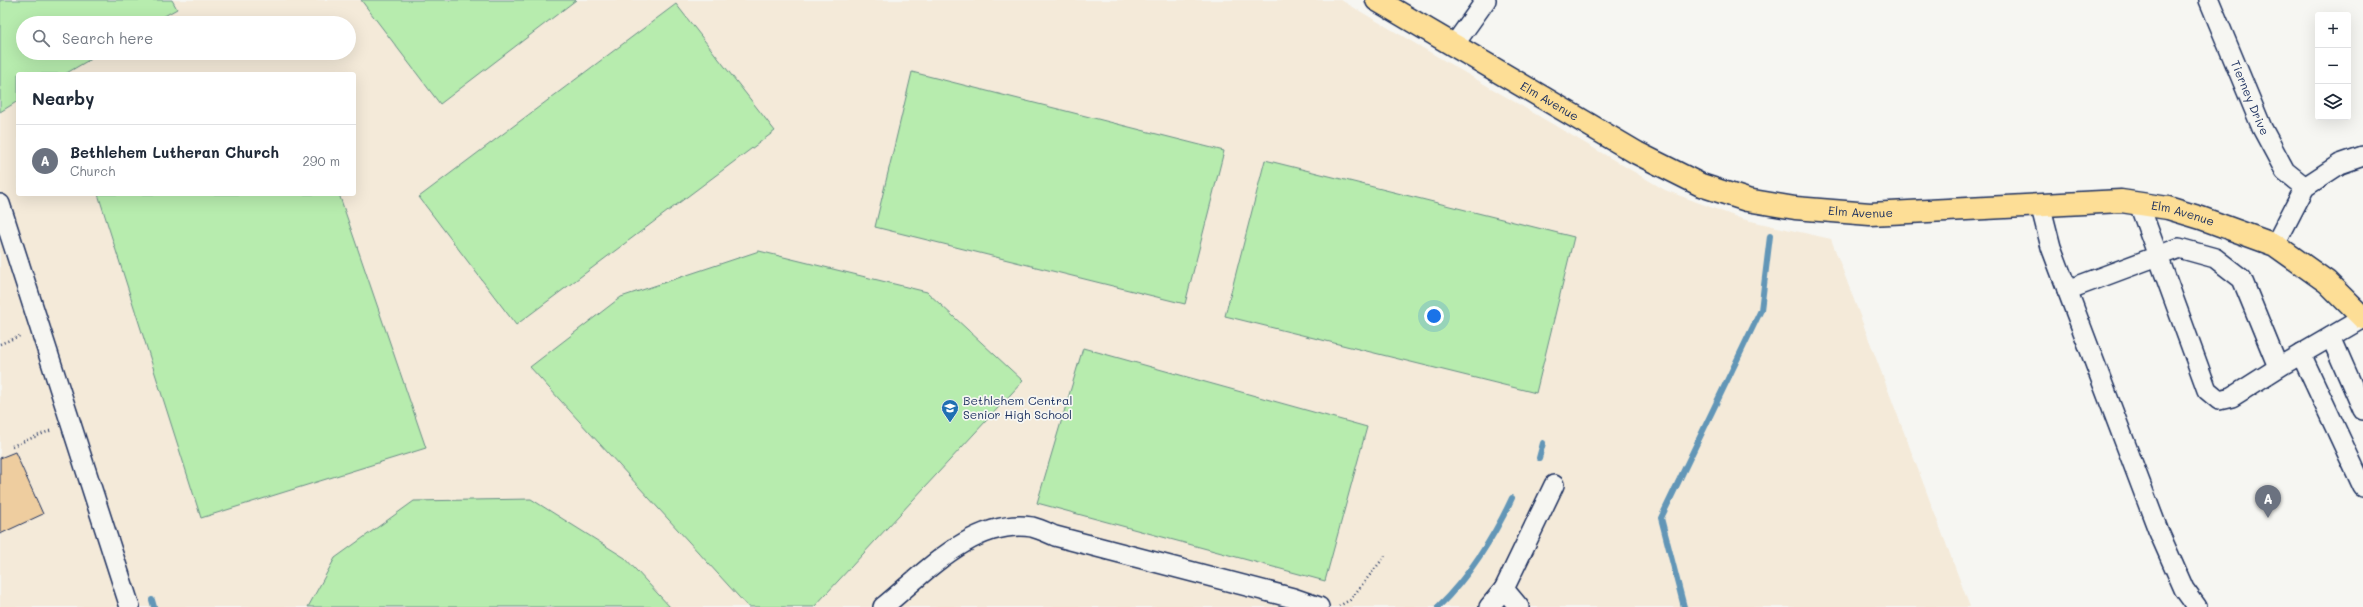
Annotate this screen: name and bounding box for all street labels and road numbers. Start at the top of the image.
street label: Tierney Drive [2228,58,2273,138]
street label: Elm Avenue [1518,77,1582,124]
street label: Elm Avenue [2150,197,2217,229]
street label: Elm Avenue [1828,202,1893,221]

